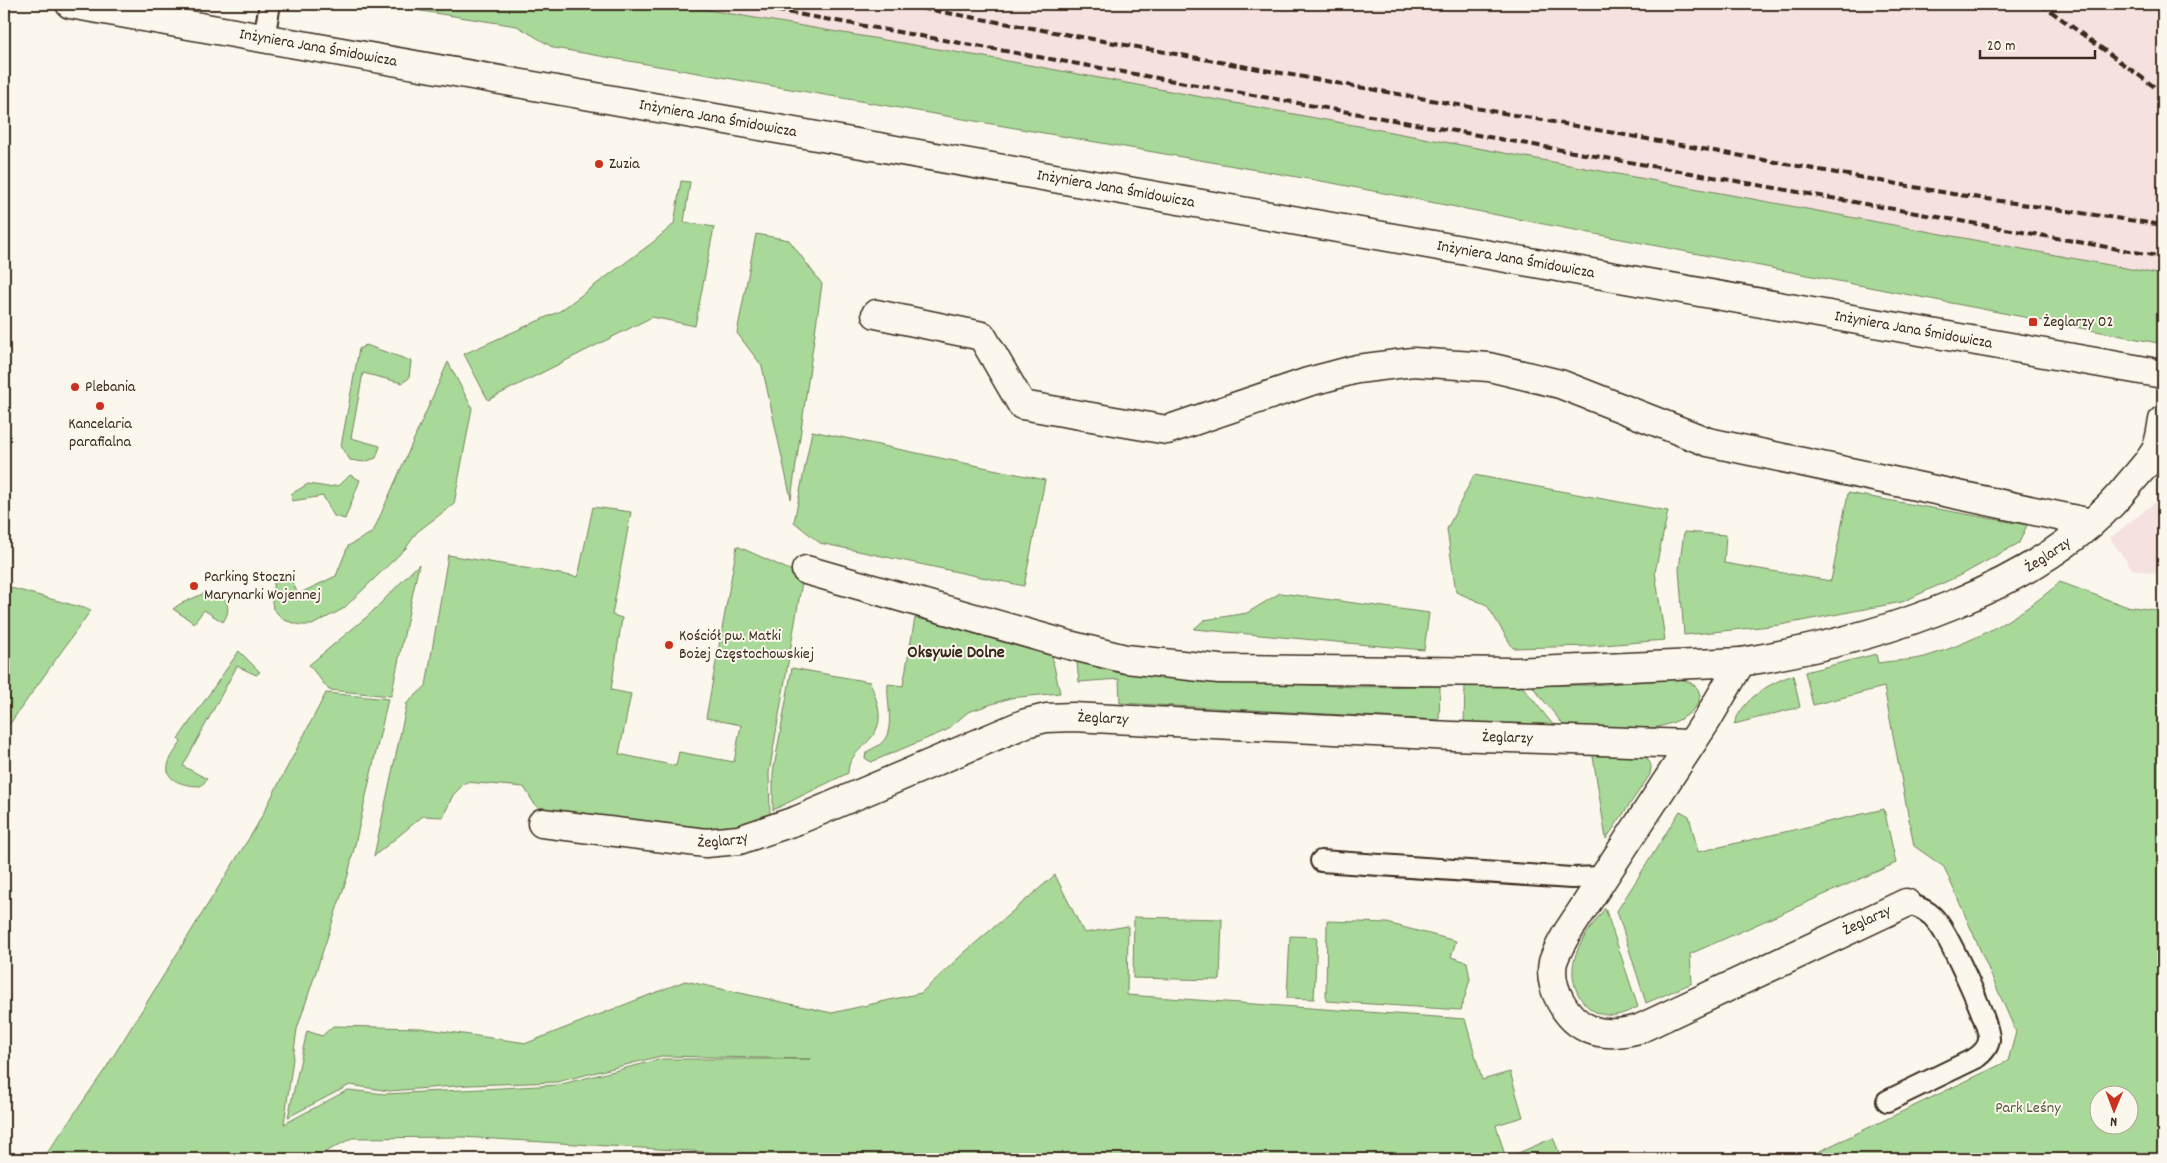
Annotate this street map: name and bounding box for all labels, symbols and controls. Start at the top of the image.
street label: Inżyniera Jana Śmidowicza [237,23,399,73]
scale bar [1980,28,2094,60]
text: 20 m [1987,36,2015,58]
street label: Inżyniera Jana Śmidowicza [637,93,799,144]
place label: Zuzia [609,153,640,176]
marker: Zuzia [593,158,605,170]
street label: Inżyniera Jana Śmidowicza [1035,164,1197,214]
street label: Inżyniera Jana Śmidowicza [1435,234,1597,285]
street label: Inżyniera Jana Śmidowicza [1833,305,1995,355]
place label: Żeglarzy 02 [2043,311,2113,334]
marker: Żeglarzy 02 [2027,316,2039,328]
place label: Plebania [85,376,136,399]
marker: Plebania [69,381,81,393]
marker: Kancelaria parafialna [94,400,106,412]
place label: Kancelaria parafialna [68,413,132,454]
street label: Żeglarzy [2020,531,2076,579]
place label: Parking Stoczni Marynarki Wojennej [204,566,321,607]
marker: Parking Stoczni Marynarki Wojennej [188,580,200,592]
place label: Kościół pw. Matki Bożej Częstochowskiej [679,625,814,666]
marker: Kościół pw. Matki Bożej Częstochowskiej [663,639,675,651]
district label: Oksywie Dolne [907,641,1005,666]
street label: Żeglarzy [1077,706,1130,731]
street label: Żeglarzy [1482,726,1534,750]
street label: Żeglarzy [696,826,752,855]
street label: Żeglarzy [1839,900,1895,942]
north arrow [2090,1086,2140,1136]
park label: Park Leśny [1995,1097,2061,1120]
text: N [2110,1111,2117,1131]

